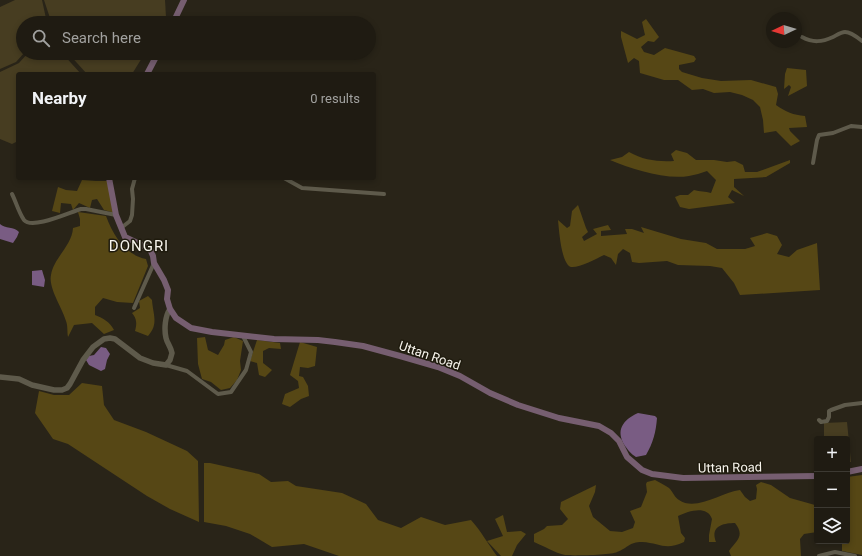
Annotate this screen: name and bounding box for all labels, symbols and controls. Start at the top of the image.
north arrow [766,12,802,48]
search box [16,16,376,60]
icon: search [30,27,52,49]
text: Search here [62,29,141,47]
text: Nearby [32,88,87,108]
text: 0 results [310,91,360,106]
district label: DONGRI [109,237,169,255]
street label: Uttan Road [397,338,463,373]
map controls [814,436,850,544]
button: + [814,436,850,472]
street label: Uttan Road [698,459,762,476]
button: − [814,472,850,508]
button: layers [814,508,850,544]

